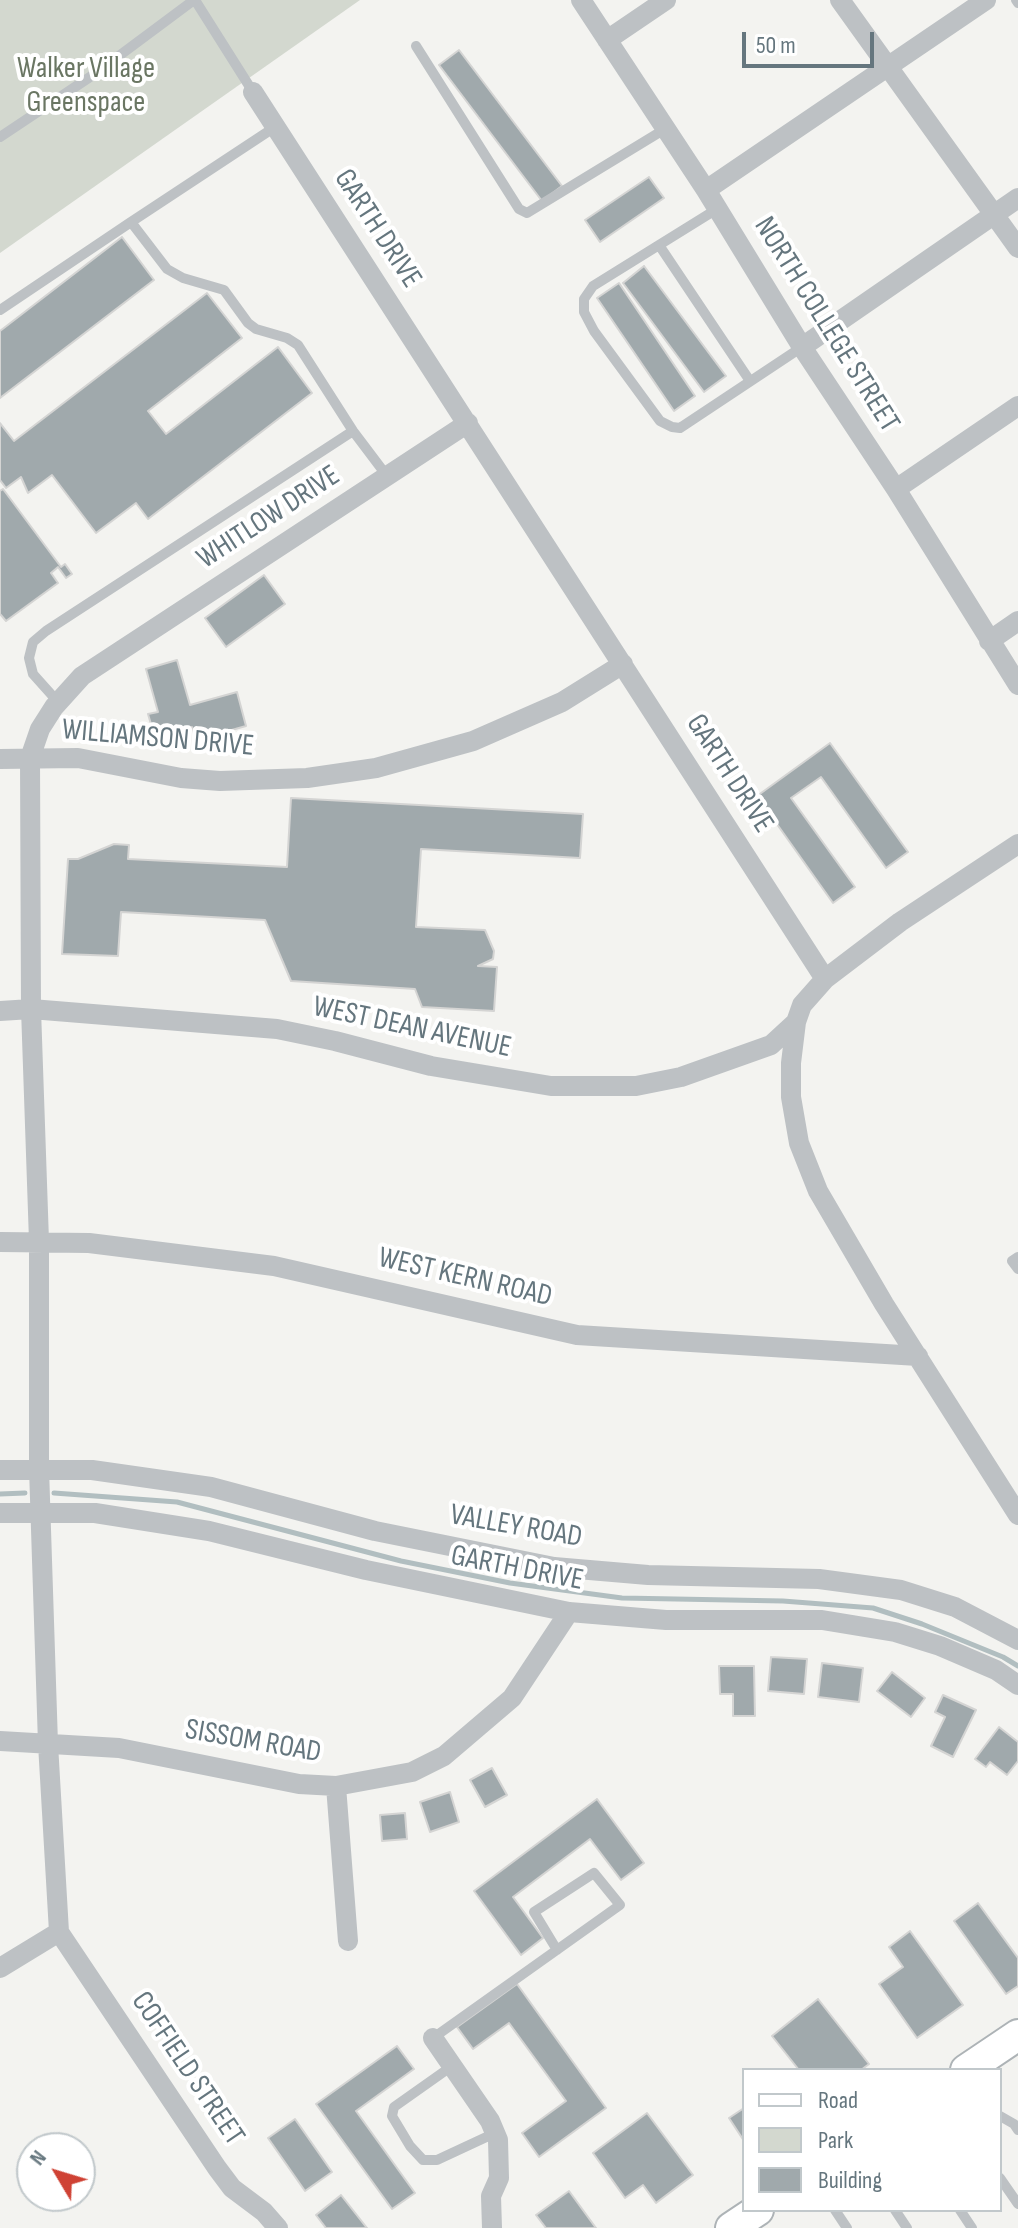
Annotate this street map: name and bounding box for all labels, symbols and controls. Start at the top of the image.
scale bar [746,16,878,66]
text: 50 m [756,31,796,60]
park label: Walker Village Greenspace [17,51,155,122]
street label: GARTH DRIVE [325,163,429,295]
street label: NORTH COLLEGE STREET [745,211,907,439]
street label: WHITLOW DRIVE [191,459,347,577]
street label: GARTH DRIVE [677,708,781,840]
street label: WILLIAMSON DRIVE [60,713,256,765]
street label: WEST DEAN AVENUE [310,989,514,1067]
street label: WEST KERN ROAD [375,1241,555,1315]
street label: VALLEY ROAD [447,1498,585,1556]
street label: GARTH DRIVE [448,1539,586,1599]
street label: SISSOM ROAD [182,1712,324,1772]
street label: COFFIELD STREET [122,1985,252,2153]
legend [742,2068,1002,2212]
text: Road [818,2086,858,2115]
text: Park [818,2126,853,2155]
north arrow [16,2132,96,2212]
text: N [24,2145,53,2171]
text: Building [818,2166,882,2195]

